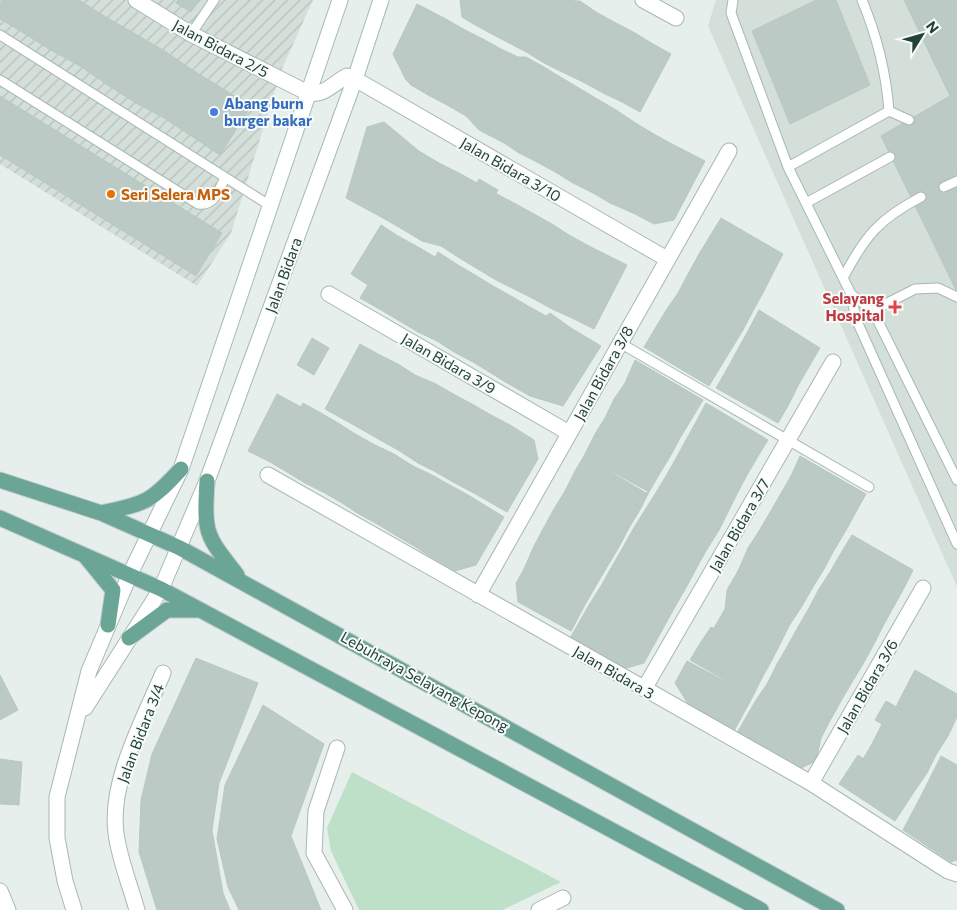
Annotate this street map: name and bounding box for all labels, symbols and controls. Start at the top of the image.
north arrow [897,10,947,60]
street label: Jalan Bidara 2/5 [170,15,272,81]
text: N [923,18,943,36]
place label: Abang burn burger bakar [224,94,312,129]
marker: Abang burn burger bakar [208,106,220,118]
street label: Jalan Bidara 3/10 [458,133,564,205]
place label: Seri Selera MPS [121,185,230,203]
marker: Seri Selera MPS [105,188,117,200]
street label: Jalan Bidara [261,235,305,315]
place label: Selayang Hospital [822,289,884,324]
marker: Selayang Hospital [888,300,902,314]
street label: Jalan Bidara 3/8 [570,322,636,424]
street label: Jalan Bidara 3/9 [399,329,499,397]
street label: Jalan Bidara 3/7 [705,475,773,575]
street label: Lebuhraya Selayang Kepong [338,627,512,735]
street label: Jalan Bidara 3/6 [833,636,901,736]
street label: Jalan Bidara 3 [570,642,658,702]
street label: Jalan Bidara 3/4 [113,681,167,785]

